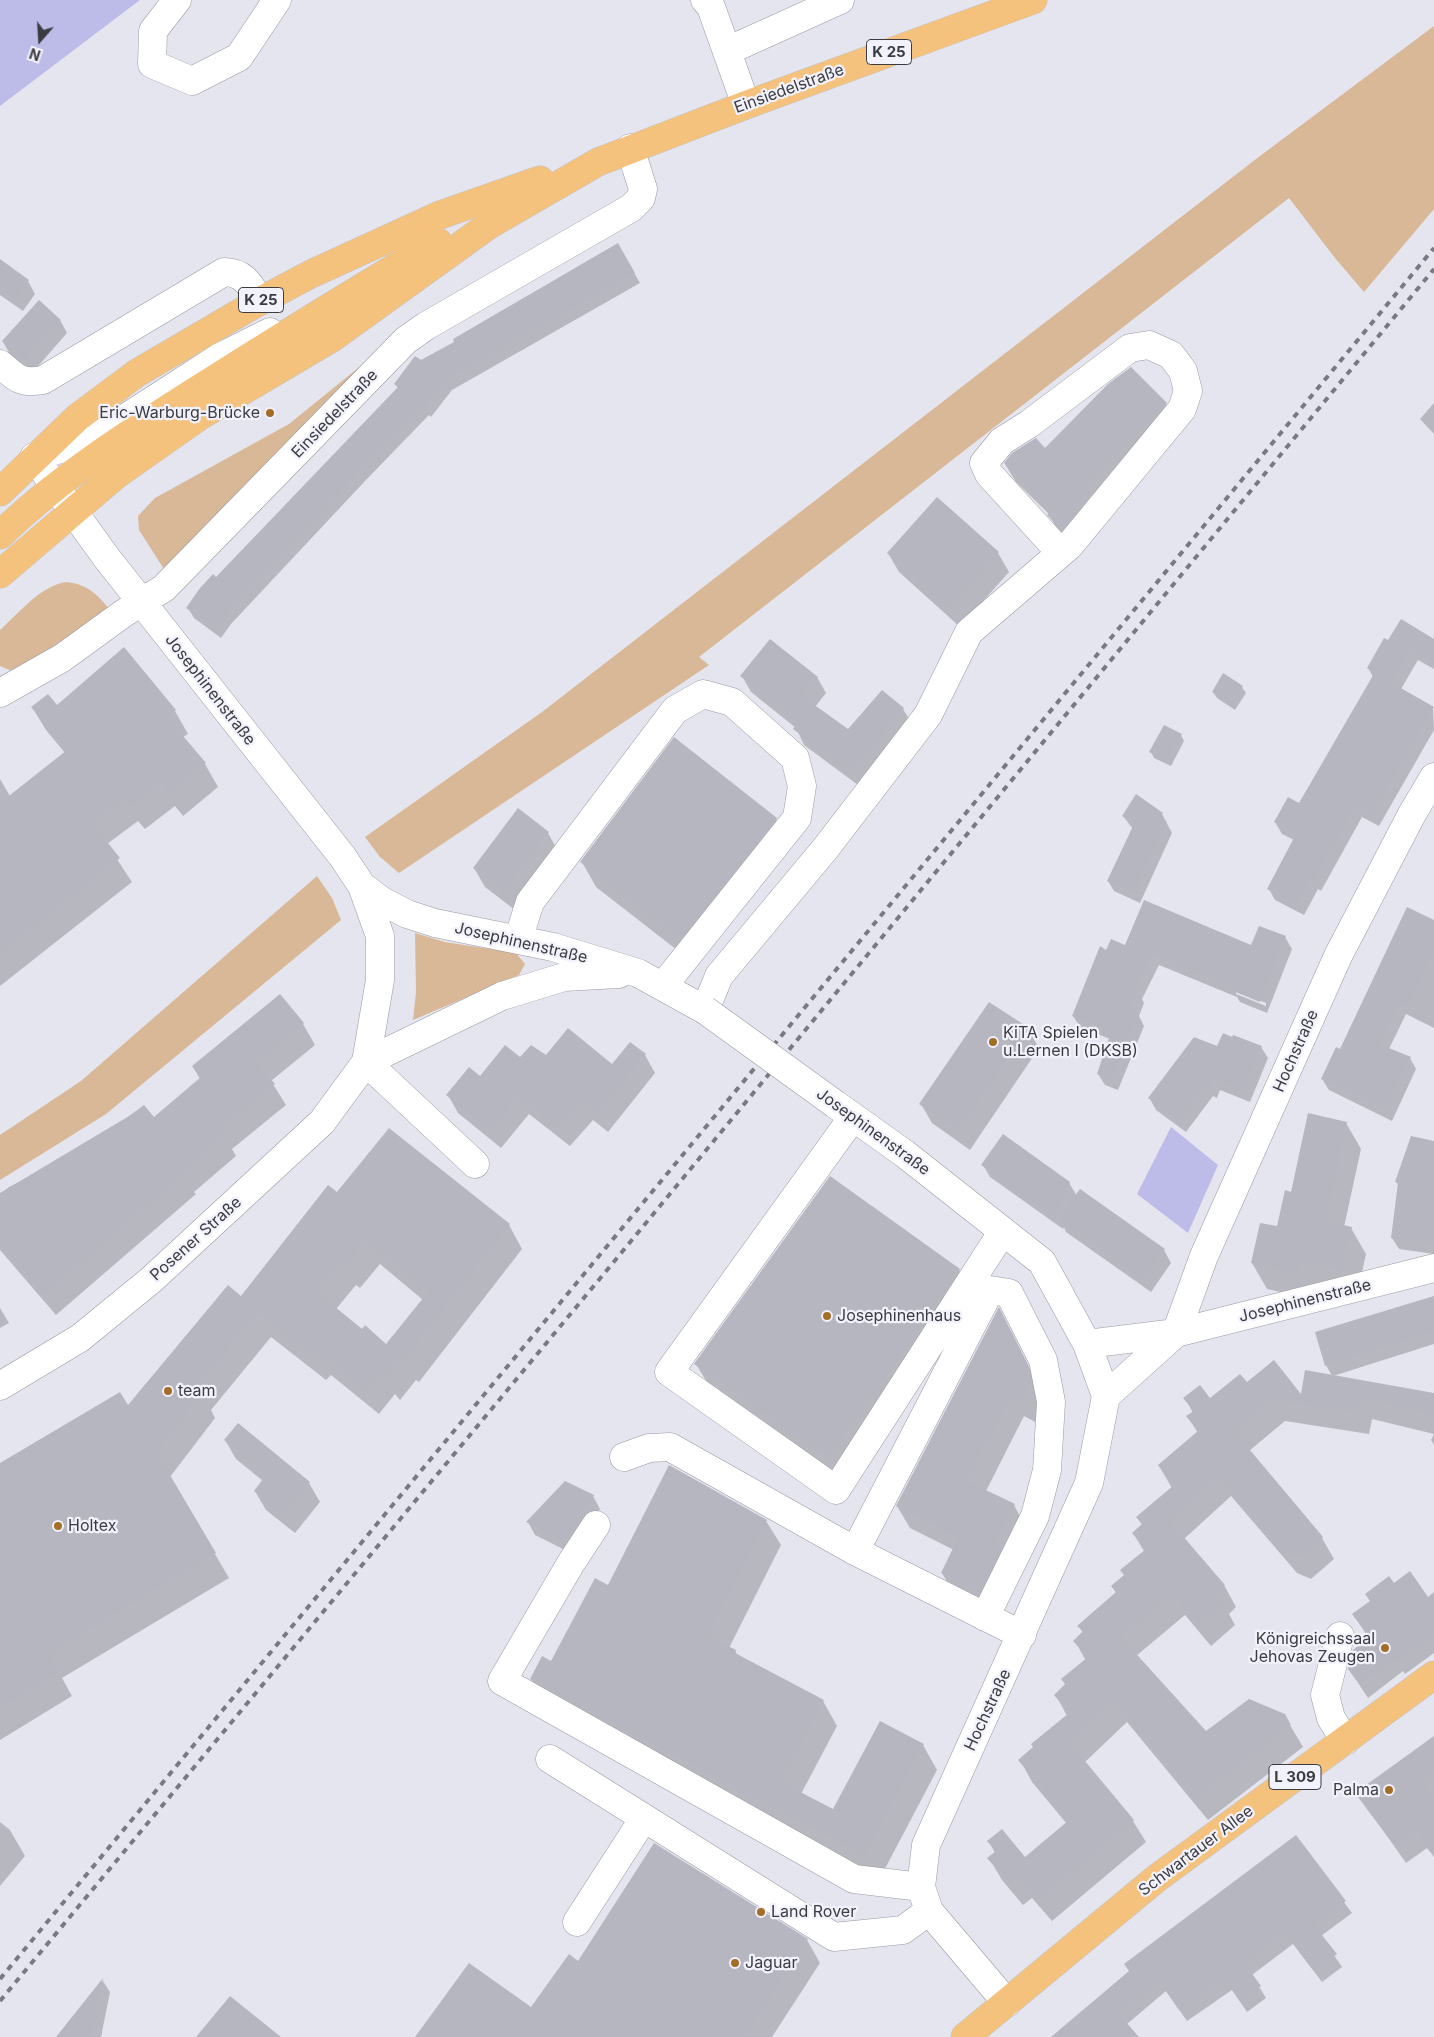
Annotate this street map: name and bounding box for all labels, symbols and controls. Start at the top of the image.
north arrow [15,15,65,65]
road number: K 25 [866,40,912,64]
text: N [27,45,43,64]
street label: Einsiedelstraße [731,60,847,118]
road number: K 25 [238,288,284,312]
street label: Einsiedelstraße [288,366,382,462]
place label: Eric-Warburg-Brücke [99,403,260,423]
marker: Eric-Warburg-Brücke [264,407,276,419]
street label: Josephinenstraße [161,631,259,749]
street label: Josephinenstraße [453,918,589,968]
street label: Hochstraße [1269,1007,1323,1095]
place label: KiTA Spielen u.Lernen I (DKSB) [1003,1023,1138,1061]
marker: KiTA Spielen u.Lernen I (DKSB) [987,1036,999,1048]
street label: Josephinenstraße [812,1084,934,1180]
street label: Posener Straße [146,1193,246,1285]
street label: Josephinenstraße [1237,1275,1373,1327]
place label: Josephinenhaus [837,1306,961,1326]
marker: Josephinenhaus [821,1310,833,1322]
place label: team [178,1381,216,1401]
marker: team [162,1385,174,1397]
place label: Holtex [68,1516,116,1536]
marker: Holtex [52,1520,64,1532]
place label: Königreichssaal Jehovas Zeugen [1250,1629,1375,1667]
marker: Königreichssaal Jehovas Zeugen [1379,1642,1391,1654]
street label: Hochstraße [961,1666,1015,1754]
road number: L 309 [1269,1764,1321,1790]
place label: Palma [1333,1780,1379,1800]
marker: Palma [1383,1784,1395,1796]
street label: Schwartauer Allee [1135,1802,1257,1900]
place label: Land Rover [771,1902,856,1922]
marker: Land Rover [755,1906,767,1918]
place label: Jaguar [745,1953,797,1973]
marker: Jaguar [729,1957,741,1969]

